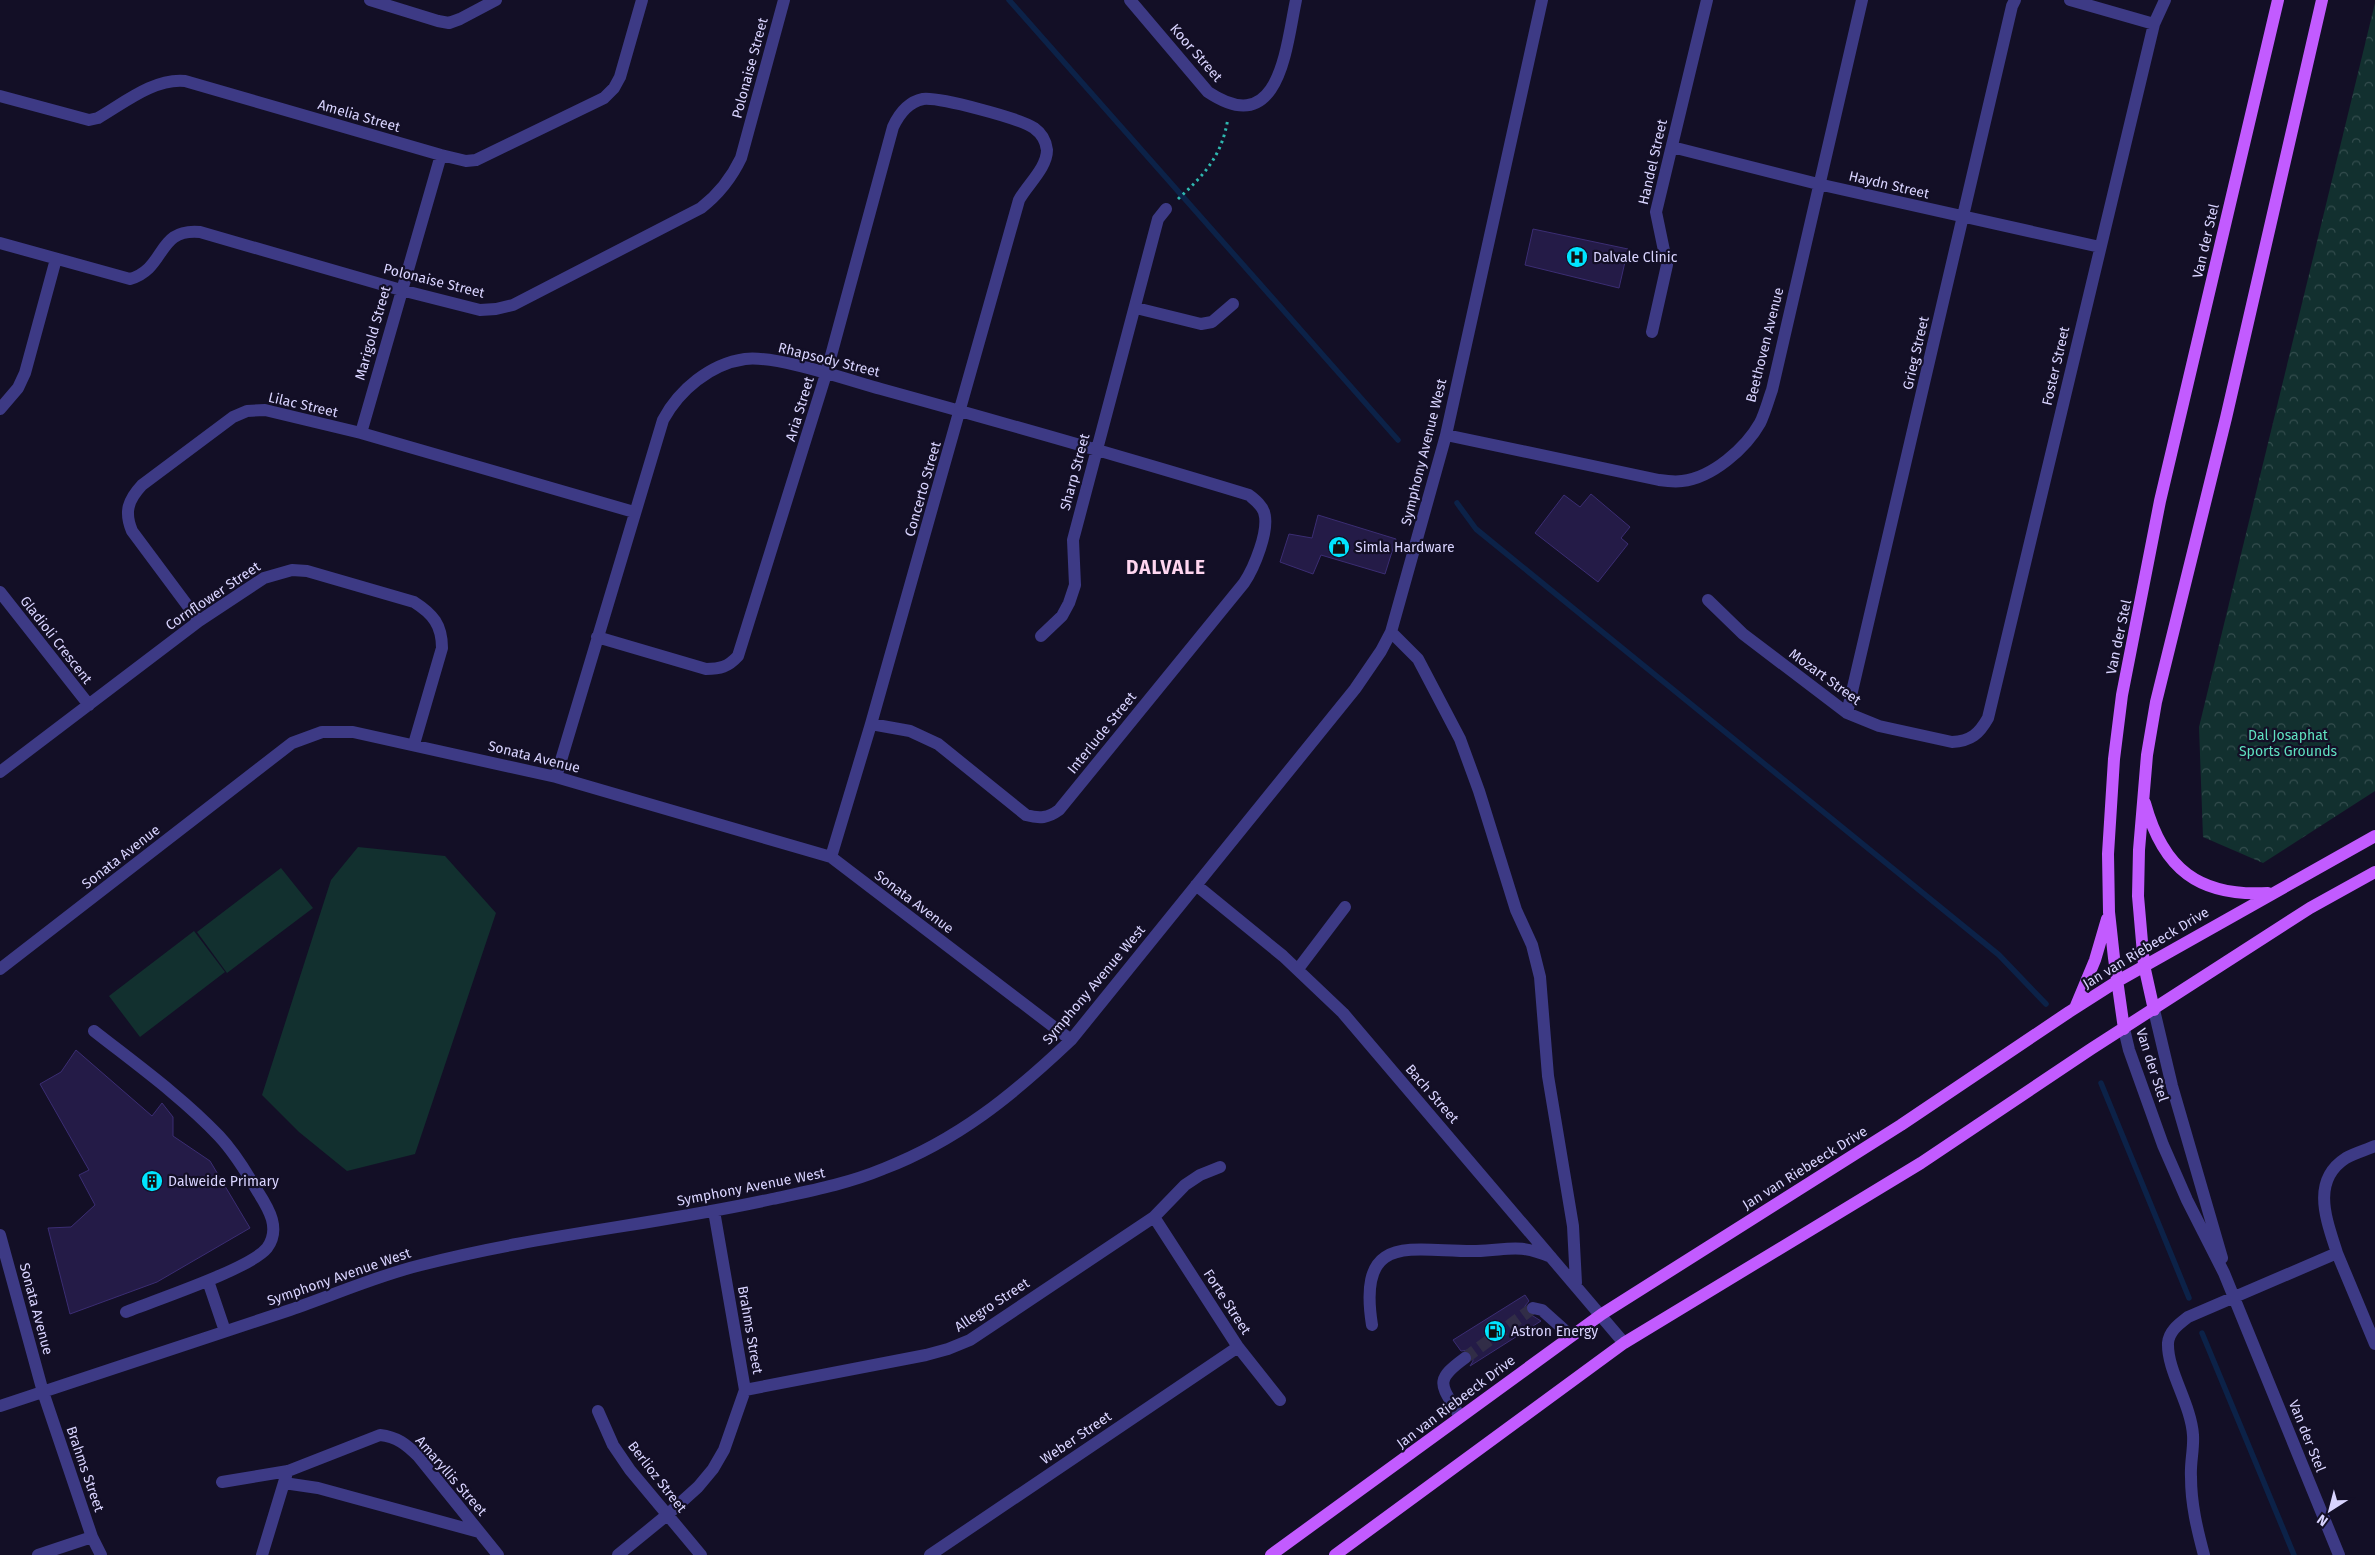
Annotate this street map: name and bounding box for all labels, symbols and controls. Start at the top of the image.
street label: Polonaise Street [728,15,772,120]
street label: Koor Street [1166,20,1226,86]
street label: Amelia Street [316,96,403,136]
street label: Handel Street [1635,117,1671,206]
street label: Haydn Street [1847,167,1932,203]
street label: Van der Stel [2189,202,2223,280]
hospital icon: Dalvale Clinic [1565,245,1589,269]
place label: Dalvale Clinic [1593,249,1678,266]
street label: Polonaise Street [382,260,487,302]
street label: Marigold Street [351,283,395,382]
street label: Beethoven Avenue [1742,286,1788,404]
street label: Grieg Street [1899,314,1933,391]
street label: Foster Street [2039,324,2074,407]
street label: Rhapsody Street [776,339,883,381]
street label: Aria Street [782,374,818,443]
street label: Symphony Avenue West [1398,376,1451,527]
street label: Lilac Street [267,389,340,421]
street label: Sharp Street [1057,431,1094,512]
street label: Concerto Street [901,439,945,538]
shop icon: Simla Hardware [1327,535,1351,559]
place label: Simla Hardware [1355,539,1455,556]
district label: DALVALE [1126,556,1206,579]
street label: Cornflower Street [162,558,264,634]
street label: Gladioli Crescent [16,593,96,688]
street label: Van der Stel [2103,598,2135,676]
street label: Mozart Street [1786,645,1865,709]
street label: Interlude Street [1064,688,1141,777]
park label: Dal Josaphat Sports Grounds [2239,727,2337,760]
street label: Sonata Avenue [486,737,582,777]
street label: Sonata Avenue [79,821,163,893]
street label: Sonata Avenue [871,867,957,937]
street label: Jan van Riebeeck Drive [2080,904,2212,992]
street label: Symphony Avenue West [1039,921,1150,1048]
street label: Van der Stel [2132,1026,2172,1104]
street label: Bach Street [1402,1061,1463,1128]
street label: Jan van Riebeeck Drive [1739,1123,1871,1213]
street label: Symphony Avenue West [675,1164,827,1210]
building icon: Dalweide Primary [140,1169,164,1193]
place label: Dalweide Primary [168,1173,279,1190]
street label: Symphony Avenue West [265,1244,414,1310]
street label: Sonata Avenue [16,1261,56,1357]
street label: Forte Street [1200,1266,1255,1339]
street label: Allegro Street [951,1274,1033,1336]
street label: Brahms Street [734,1284,766,1376]
fuel station icon: Astron Energy [1483,1319,1507,1343]
place label: Astron Energy [1511,1323,1598,1340]
street label: Jan van Riebeeck Drive [1393,1352,1519,1452]
street label: Van der Stel [2285,1398,2329,1474]
street label: Weber Street [1037,1407,1116,1468]
street label: Brahms Street [62,1424,108,1515]
street label: Amaryllis Street [412,1433,491,1520]
street label: Berlioz Street [624,1438,691,1517]
north arrow [2305,1485,2355,1535]
text: N [2314,1511,2331,1530]

